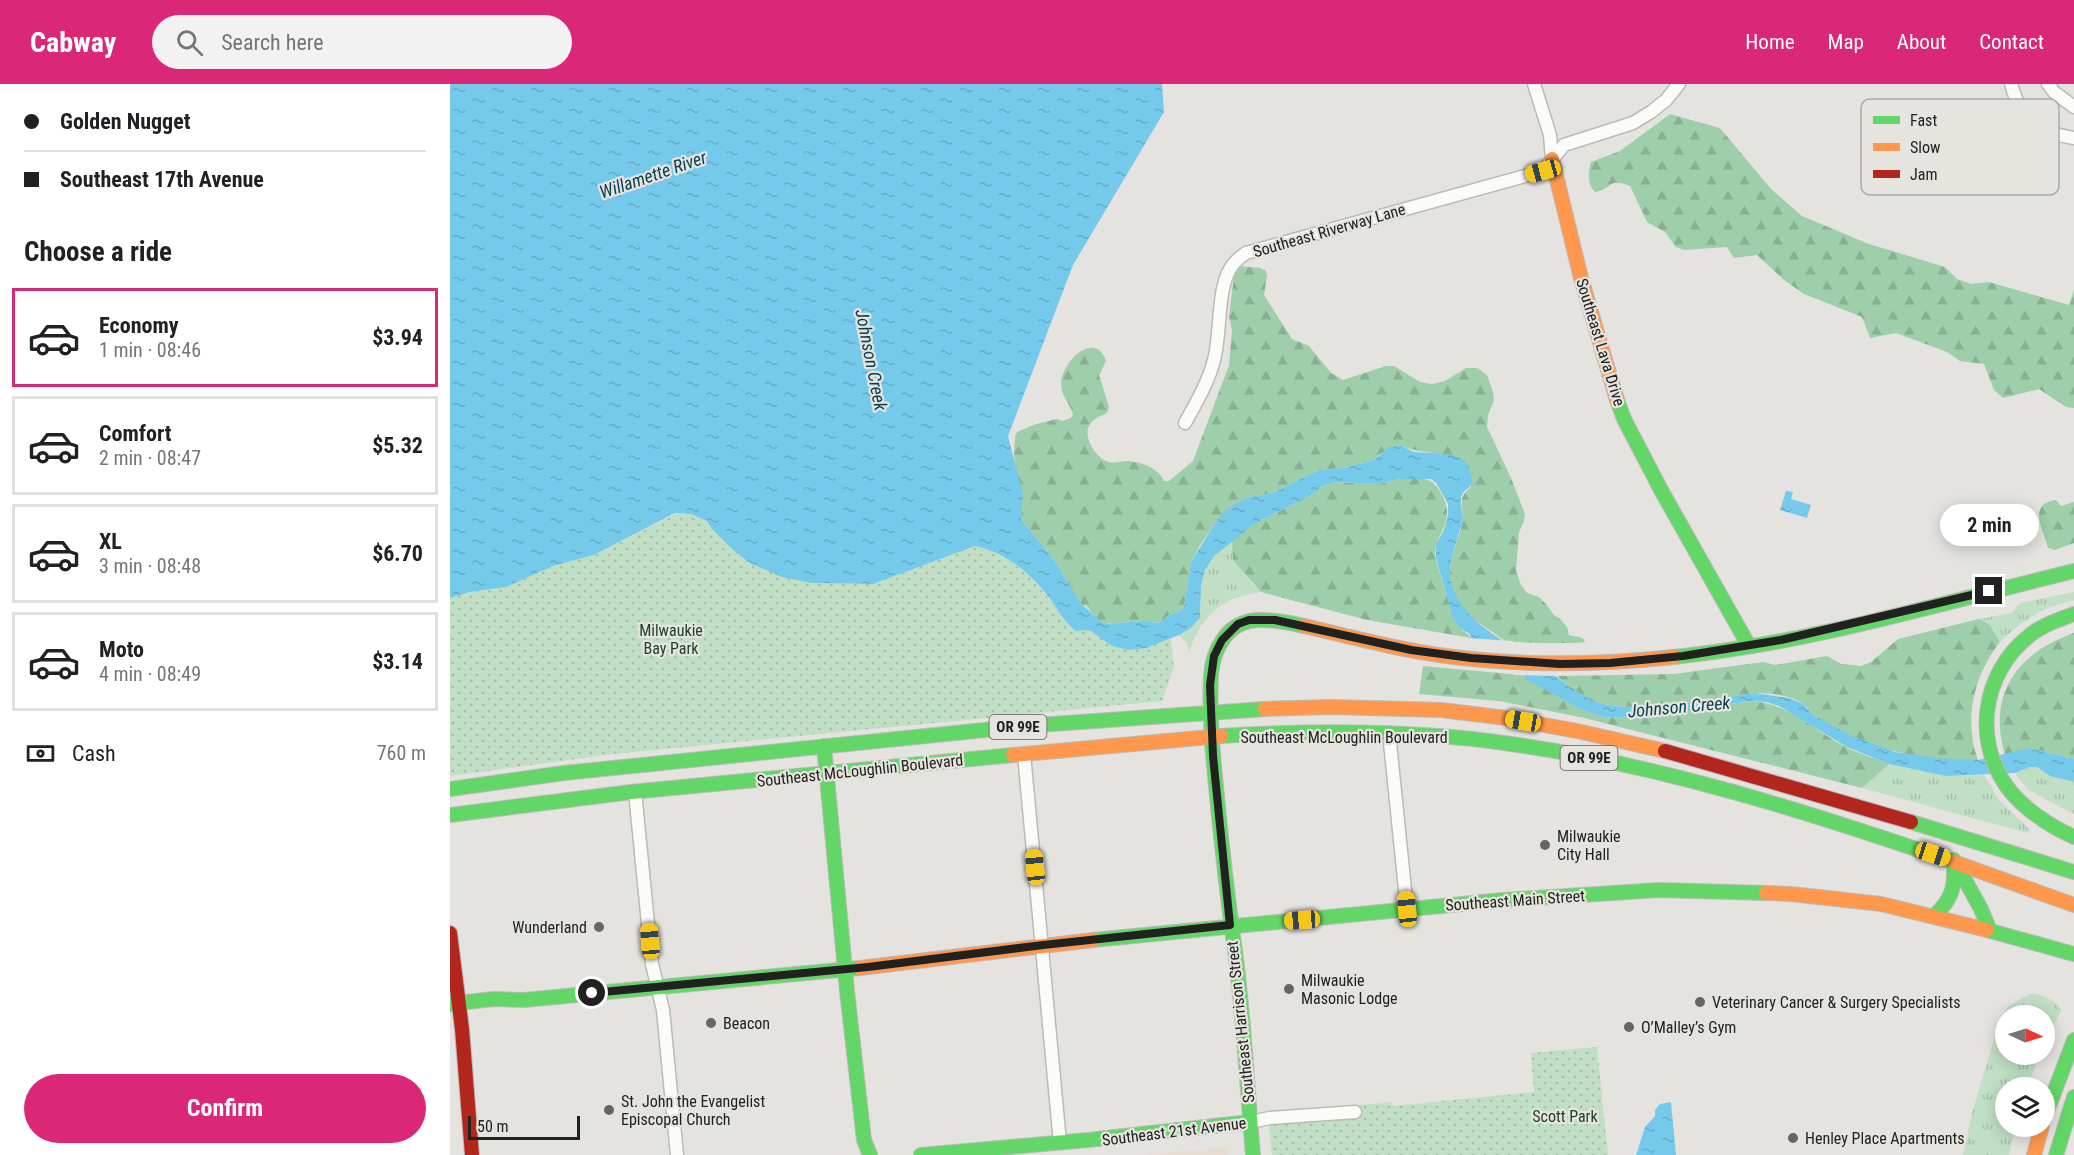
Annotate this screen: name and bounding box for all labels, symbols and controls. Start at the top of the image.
search box [152,15,572,69]
text: Cabway [30,26,116,59]
icon: search [173,26,206,59]
text: Search here [221,30,324,55]
text: Home [1745,30,1795,54]
text: Map [1828,30,1864,54]
text: About [1897,30,1946,54]
text: Contact [1979,30,2044,54]
legend [1861,99,2059,195]
text: Golden Nugget [60,109,190,134]
text: Fast [1910,111,1937,130]
text: Slow [1910,138,1940,157]
water label: Willamette River [597,146,710,203]
car [1523,158,1563,184]
text: Jam [1910,165,1937,184]
text: Southeast 17th Avenue [60,167,264,192]
street label: Southeast Riverway Lane [1251,200,1408,261]
text: Choose a ride [24,236,172,268]
street label: Southeast Lava Drive [1572,276,1629,408]
water label: Johnson Creek [851,308,892,413]
icon: car [27,311,81,365]
text: Economy [99,313,179,338]
text: $3.94 [372,325,423,350]
text: 1 min · 08:46 [99,338,201,362]
icon: car [27,419,81,473]
text: Comfort [99,421,172,446]
text: $5.32 [372,433,423,458]
text: 2 min · 08:47 [99,446,201,470]
callout: 2 min [1940,504,2038,546]
text: 2 min [1967,513,2012,537]
icon: car [27,527,81,581]
text: XL [99,529,122,554]
text: $6.70 [372,541,423,566]
text: 3 min · 08:48 [99,554,201,578]
route end [1975,577,2002,604]
park label: Milwaukie Bay Park [639,621,703,658]
icon: car [27,635,81,689]
text: Moto [99,637,144,662]
text: $3.14 [372,649,423,674]
text: 4 min · 08:49 [99,662,201,686]
water label: Johnson Creek [1627,691,1732,721]
car [1504,709,1542,733]
road number: OR 99E [990,715,1046,739]
street label: Southeast McLoughlin Boulevard [1240,728,1448,747]
icon: cash [24,737,57,770]
text: Cash [72,741,116,766]
text: 760 m [377,741,426,765]
road number: OR 99E [1560,746,1618,770]
street label: Southeast McLoughlin Boulevard [756,750,964,791]
place label: Milwaukie City Hall [1557,827,1621,864]
marker: Milwaukie City Hall [1538,838,1552,852]
car [1913,840,1953,868]
car [1024,848,1046,886]
street label: Southeast Main Street [1445,886,1586,915]
car [1396,890,1418,928]
car [1283,910,1321,930]
place label: Wunderland [512,918,587,937]
marker: Wunderland [592,920,606,934]
car [639,922,661,960]
street label: Southeast Harrison Street [1223,940,1258,1104]
place label: Milwaukie Masonic Lodge [1301,971,1398,1008]
route start [578,979,605,1006]
marker: Milwaukie Masonic Lodge [1282,982,1296,996]
place label: Veterinary Cancer & Surgery Specialists [1712,993,1961,1012]
marker: Veterinary Cancer & Surgery Specialists [1693,995,1707,1009]
north arrow [1995,1005,2055,1065]
map controls [1995,1005,2055,1137]
place label: Beacon [723,1014,770,1033]
marker: Beacon [704,1016,718,1030]
place label: O’Malley’s Gym [1641,1018,1736,1037]
marker: O’Malley’s Gym [1622,1020,1636,1034]
button: Confirm [24,1074,426,1143]
button: layers [1995,1077,2055,1137]
place label: St. John the Evangelist Episcopal Church [621,1092,765,1129]
marker: St. John the Evangelist Episcopal Church [602,1103,616,1117]
park label: Scott Park [1532,1107,1598,1126]
scale bar [468,1113,580,1140]
street label: Southeast 21st Avenue [1101,1113,1247,1150]
text: 50 m [477,1117,509,1136]
place label: Henley Place Apartments [1805,1129,1964,1148]
marker: Henley Place Apartments [1786,1131,1800,1145]

